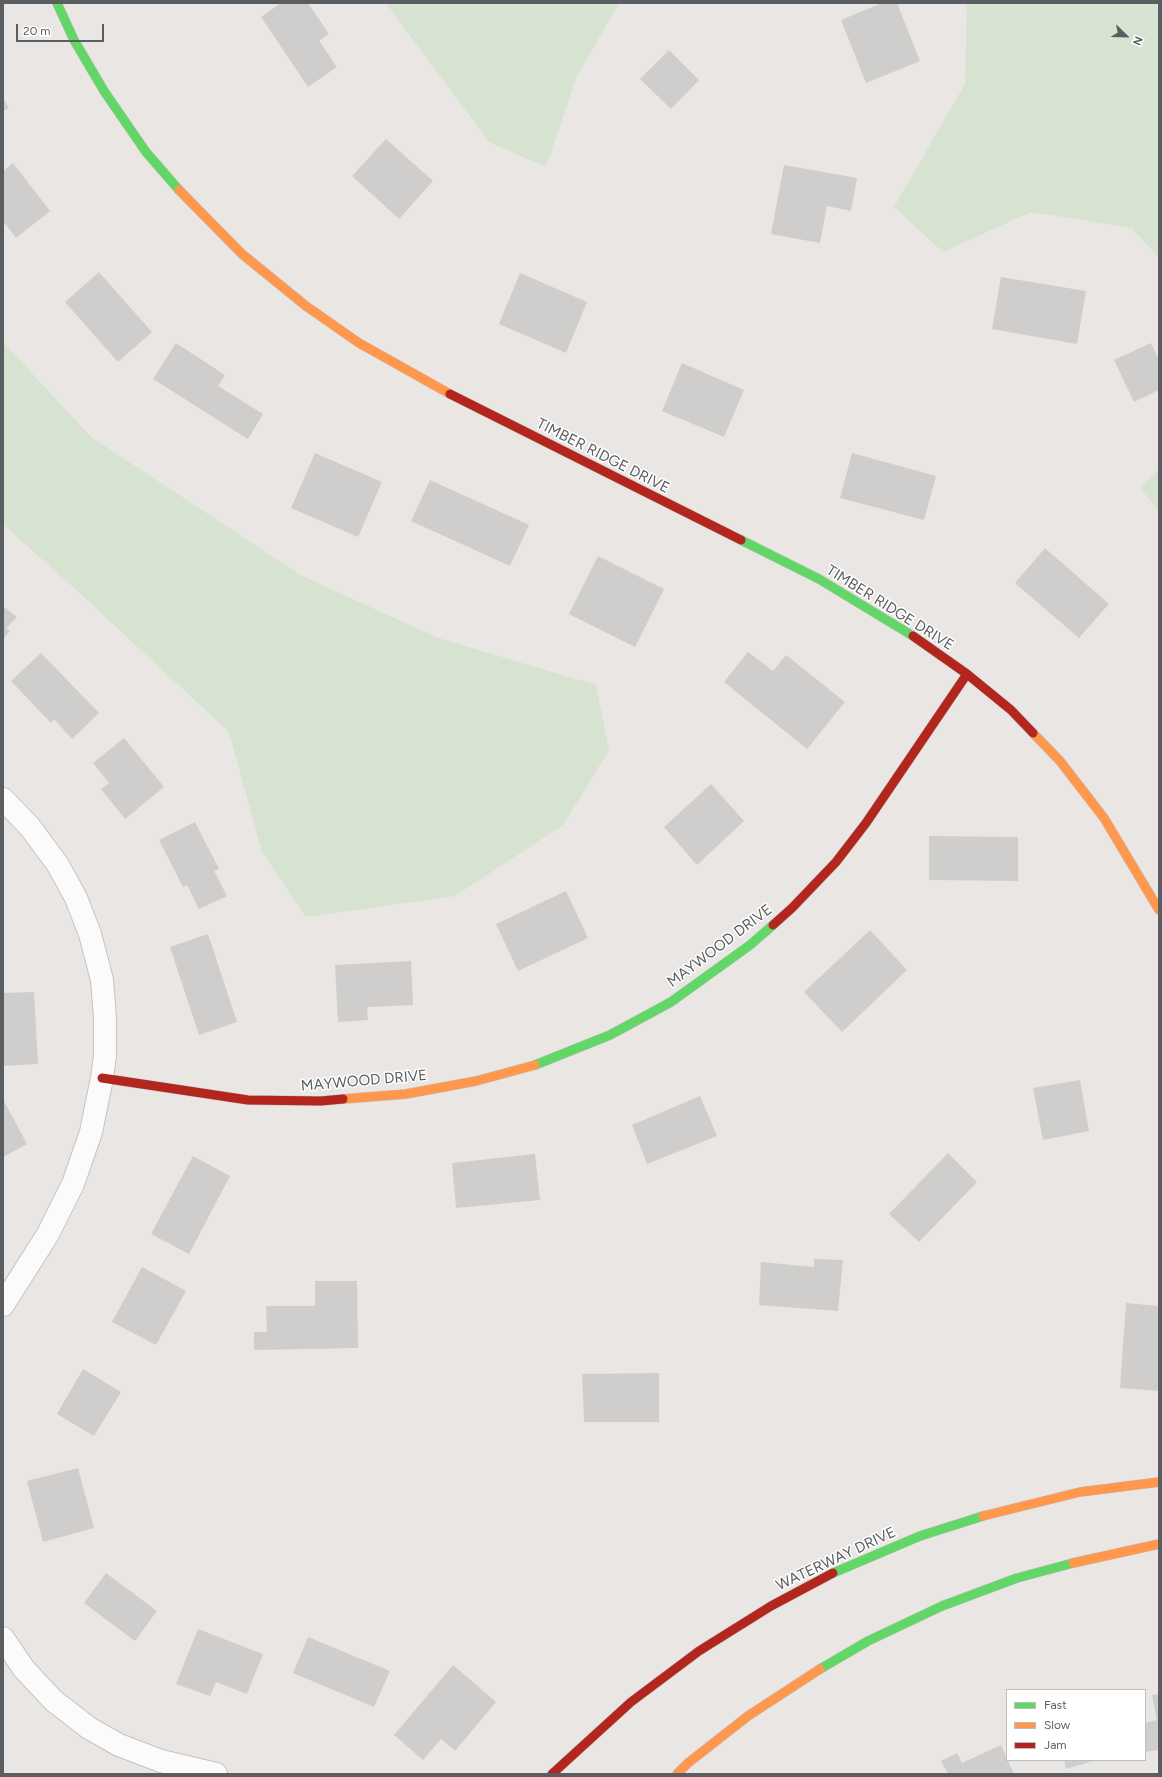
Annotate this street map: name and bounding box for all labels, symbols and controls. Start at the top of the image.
scale bar [18,16,106,42]
north arrow [1106,16,1146,56]
text: 20 m [23,24,51,38]
text: N [1130,34,1145,47]
street label: TIMBER RIDGE DRIVE [533,415,673,497]
street label: TIMBER RIDGE DRIVE [823,561,957,655]
street label: MAYWOOD DRIVE [664,901,776,991]
street label: MAYWOOD DRIVE [300,1067,428,1095]
street label: WATERWAY DRIVE [773,1523,899,1595]
legend [1006,1689,1146,1761]
text: Fast [1044,1698,1067,1712]
text: Slow [1044,1718,1070,1732]
text: Jam [1044,1738,1067,1752]

